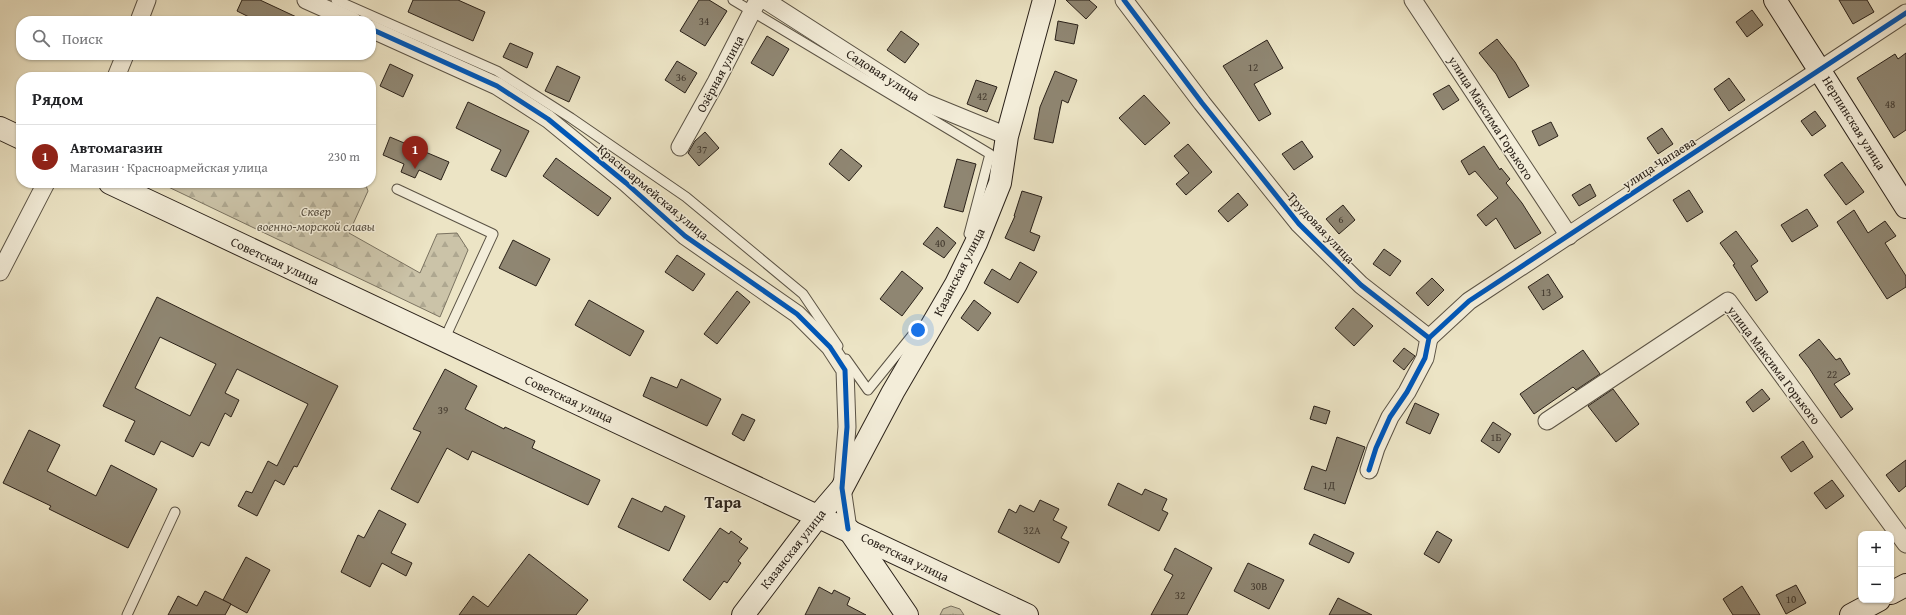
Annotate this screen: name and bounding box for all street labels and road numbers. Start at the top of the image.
street label: Озёрная улица [692,31,749,116]
street label: Садовая улица [843,44,924,106]
street label: улица Максима Горького [1443,51,1539,184]
street label: Нерпинская улица [1817,72,1891,174]
street label: улица Чапаева [1618,132,1700,194]
street label: Красноармейская улица [593,139,714,245]
street label: Трудовая улица [1283,188,1360,269]
street label: Казанская улица [929,224,990,319]
street label: Советская улица [228,232,323,290]
street label: улица Максима Горького [1722,301,1825,429]
street label: Советская улица [522,370,617,428]
street label: Казанская улица [756,504,831,593]
street label: Советская улица [858,527,953,587]

